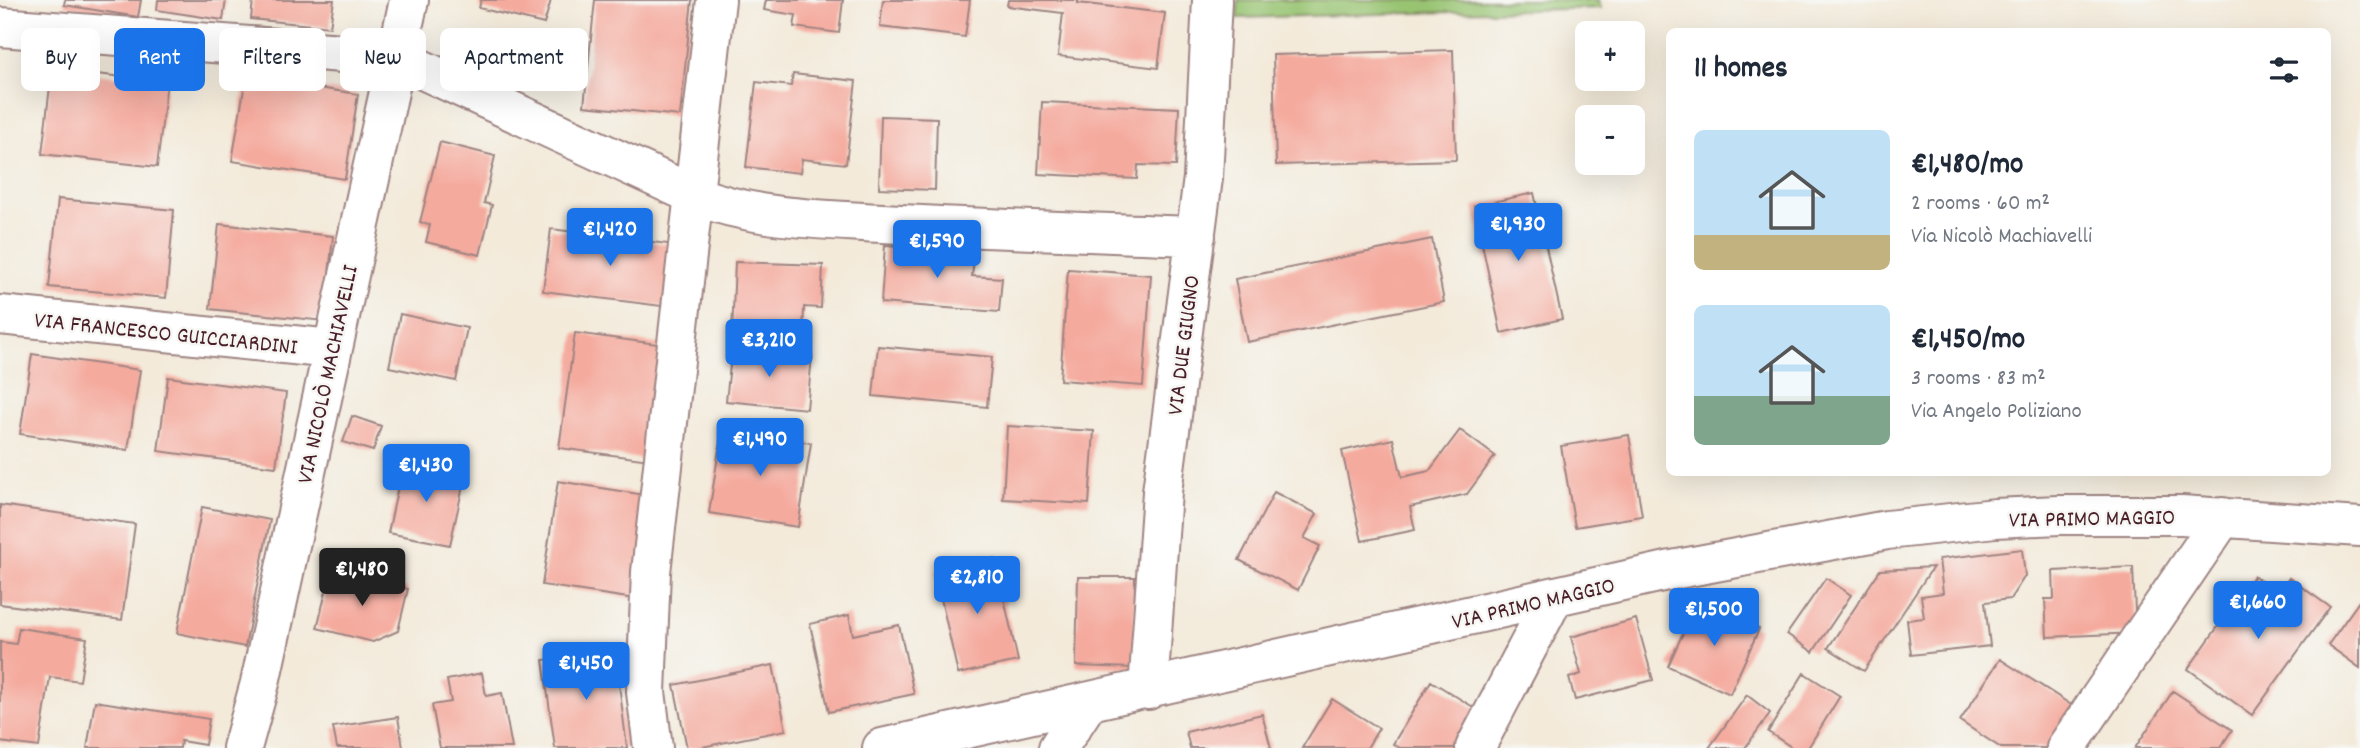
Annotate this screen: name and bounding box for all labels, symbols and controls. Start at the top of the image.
map controls [1575,21,1645,175]
button: + [1575,21,1645,91]
chip: Buy [21,28,100,91]
chip: Rent [114,28,205,91]
chip: Filters [219,28,326,91]
chip: New [340,28,426,91]
chip: Apartment [440,28,588,91]
text: 11 homes [1694,49,1788,92]
icon: filters [2265,51,2303,89]
button: − [1575,105,1645,175]
text: €1,480/mo [1911,145,2023,188]
icon: home [1750,158,1834,242]
text: 2 rooms · 60 m² [1911,188,2050,221]
pin: €1,930 [1461,204,1575,263]
pin: €1,420 [553,208,667,268]
text: €1,930 [1490,209,1546,242]
text: €1,420 [583,214,637,247]
pin: €1,590 [880,220,994,280]
text: Via Nicolò Machiavelli [1911,221,2092,254]
text: €1,590 [909,226,965,259]
street label: VIA NICOLÒ MACHIAVELLI [290,262,369,487]
street label: VIA DUE GIUGNO [1161,274,1210,417]
street label: VIA FRANCESCO GUICCIARDINI [33,305,299,366]
pin: €3,210 [712,320,826,379]
text: €1,450/mo [1911,320,2025,363]
text: €3,210 [741,325,797,358]
icon: home [1750,333,1834,417]
text: 3 rooms · 83 m² [1911,363,2046,396]
text: Via Angelo Poliziano [1911,396,2082,429]
pin: €1,490 [703,419,817,478]
text: €1,490 [733,424,787,457]
pin: €1,430 [369,444,483,504]
text: €1,430 [399,450,453,483]
street label: VIA PRIMO MAGGIO [2009,503,2176,538]
pin: €1,480 [305,548,419,608]
text: €1,480 [335,554,389,587]
pin: €2,810 [920,556,1034,616]
text: €2,810 [950,562,1004,595]
street label: VIA PRIMO MAGGIO [1449,571,1619,640]
pin: €1,660 [2201,582,2315,641]
text: €1,660 [2229,587,2287,620]
pin: €1,500 [1657,588,1771,648]
text: €1,500 [1685,594,1743,627]
pin: €1,450 [529,642,643,702]
text: €1,450 [559,648,613,681]

